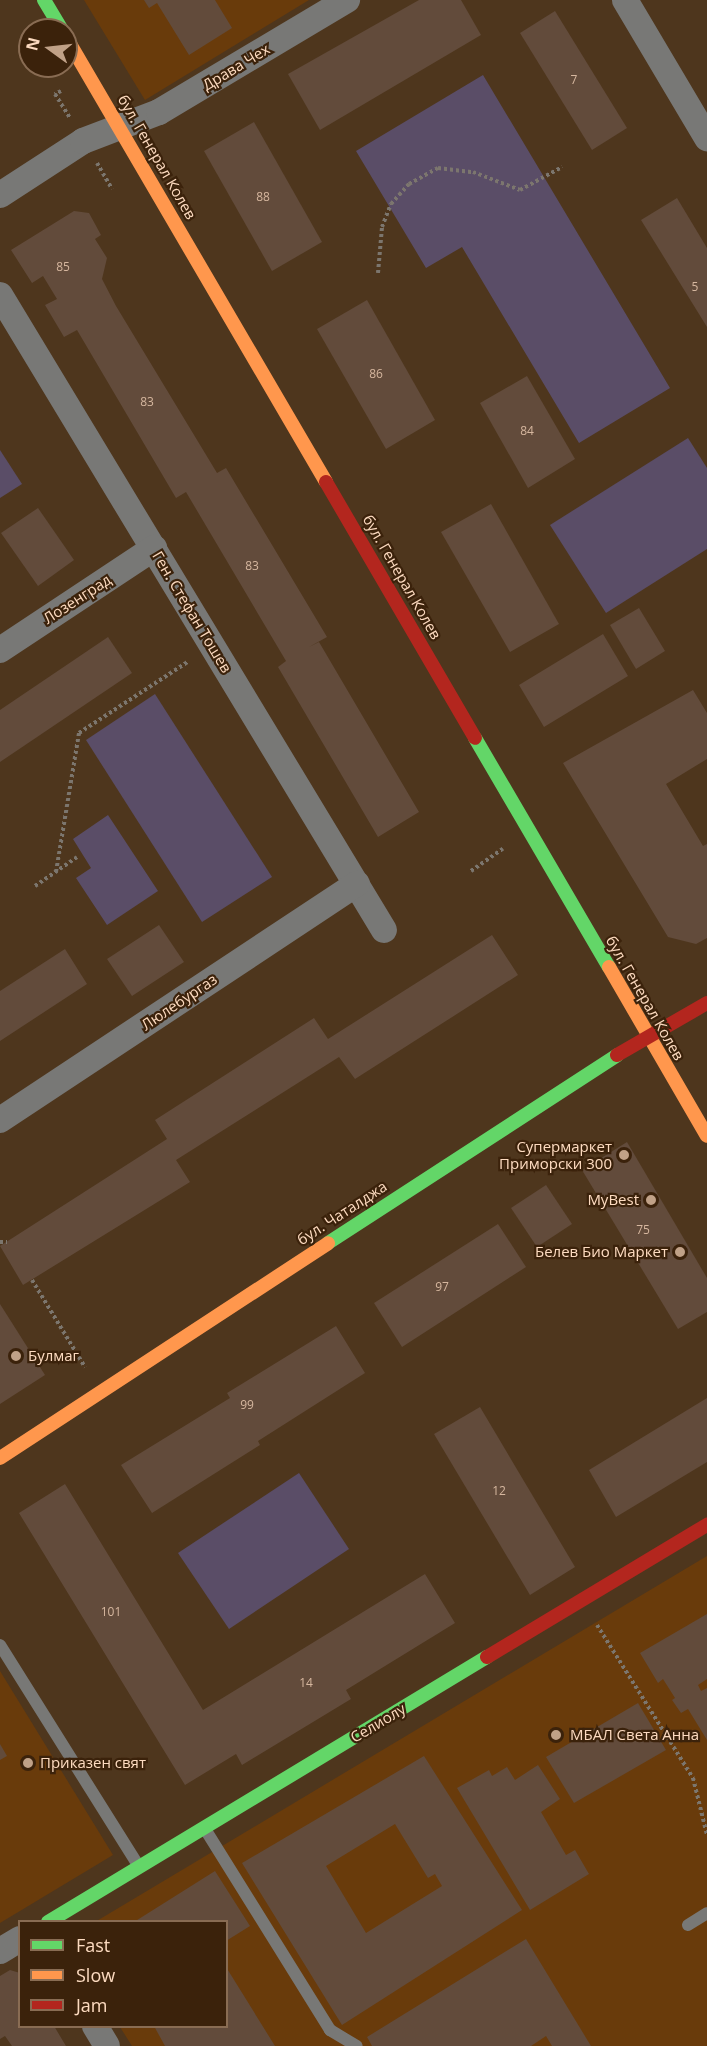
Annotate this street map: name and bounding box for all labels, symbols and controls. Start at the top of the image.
north arrow [18,18,78,78]
text: N [20,35,45,53]
street label: Драва Чех [199,40,273,94]
house number: 7 [571,73,577,87]
street label: бул. Генерал Колев [114,92,200,222]
house number: 88 [256,190,270,204]
house number: 85 [56,260,70,274]
house number: 5 [692,280,698,294]
house number: 86 [369,367,383,381]
house number: 83 [140,395,154,409]
house number: 84 [520,424,534,438]
street label: бул. Генерал Колев [359,512,445,642]
street label: Ген. Стефан Тошев [149,548,235,676]
house number: 83 [245,559,259,573]
street label: Лозенград [40,570,114,628]
street label: бул. Генерал Колев [602,933,688,1063]
street label: Люлебургаз [138,970,220,1034]
place label: Супермаркет Приморски 300 [499,1137,612,1172]
marker: Супермаркет Приморски 300 [617,1148,631,1162]
street label: бул. Чаталджа [294,1177,390,1249]
place label: MyBest [587,1191,639,1209]
marker: MyBest [644,1193,658,1207]
house number: 75 [636,1223,650,1237]
place label: Белев Био Маркет [535,1243,668,1261]
marker: Белев Био Маркет [673,1245,687,1259]
house number: 97 [435,1280,449,1294]
place label: Булмаг [28,1347,79,1365]
marker: Булмаг [9,1349,23,1363]
house number: 99 [240,1398,254,1412]
house number: 12 [492,1484,506,1498]
house number: 101 [101,1605,121,1619]
house number: 14 [299,1676,313,1690]
street label: Селиолу [347,1700,409,1746]
marker: МБАЛ Света Анна [547,1726,565,1744]
place label: МБАЛ Света Анна [570,1726,699,1744]
place label: Приказен свят [40,1754,146,1772]
marker: Приказен свят [21,1756,35,1770]
legend [18,1920,228,2028]
text: Fast [76,1933,110,1957]
text: Slow [76,1963,115,1987]
text: Jam [76,1993,108,2017]

